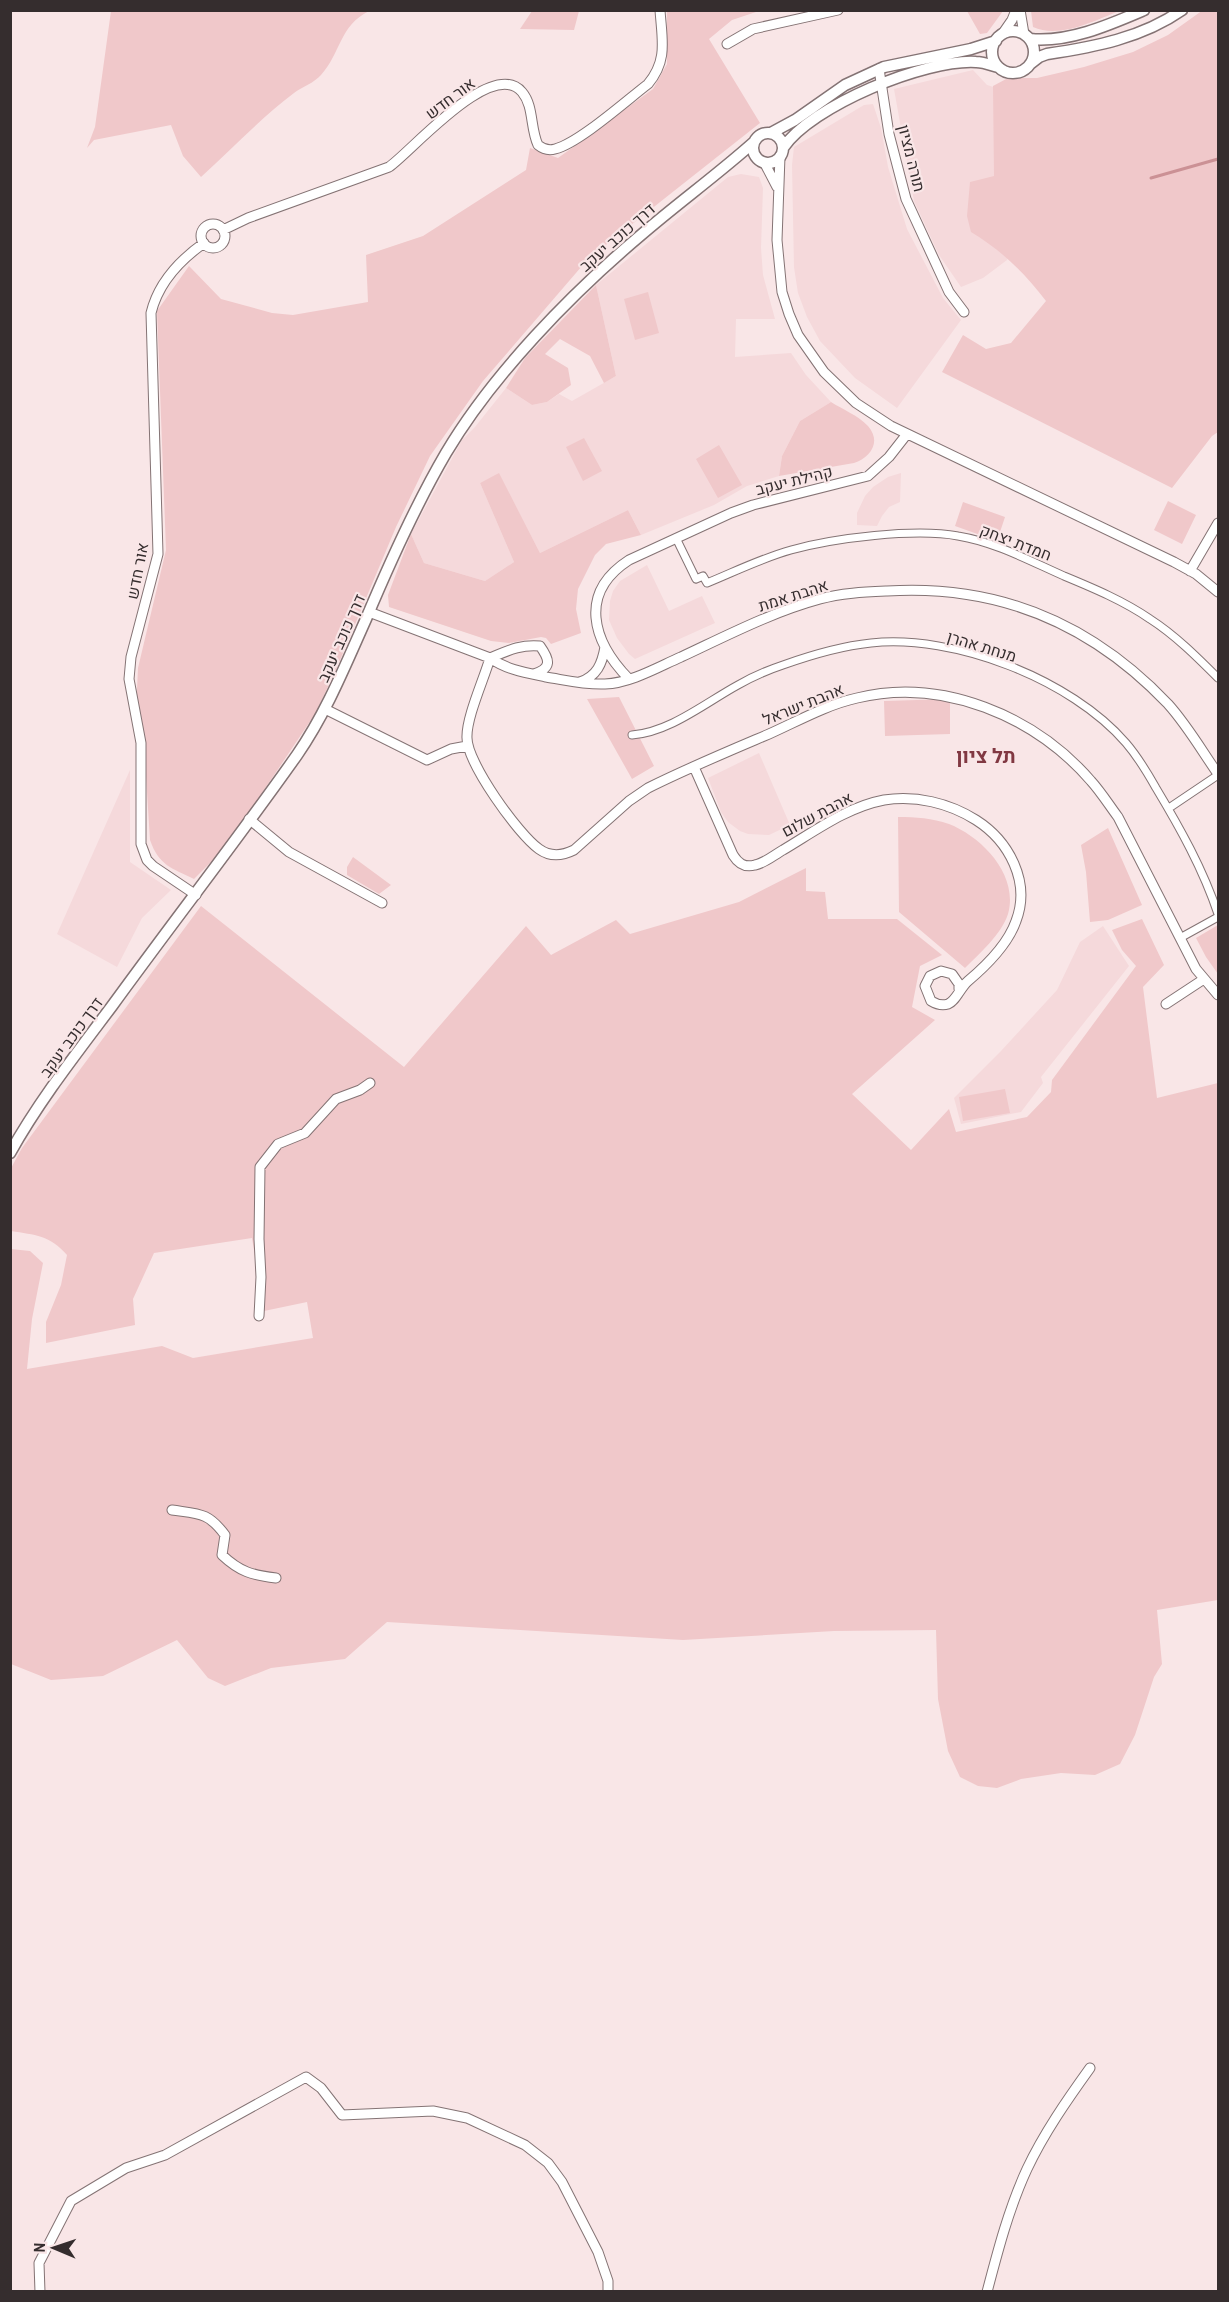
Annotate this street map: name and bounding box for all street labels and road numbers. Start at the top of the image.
street label: אור חדש [421,72,479,124]
street label: תורה מציון [893,122,931,194]
street label: דרך כוכב יעקב [574,198,660,276]
street label: קהילת יעקב [753,460,835,500]
street label: חמדת יצחק [977,518,1055,566]
street label: אור חדש [121,541,153,601]
street label: אהבת אמת [755,573,831,617]
street label: דרך כוכב יעקב [312,590,370,686]
street label: מנחת אהרן [945,625,1019,667]
street label: אהבת ישראל [759,678,847,730]
street label: אהבת שלום [778,786,856,842]
street label: דרך כוכב יעקב [34,992,108,1082]

